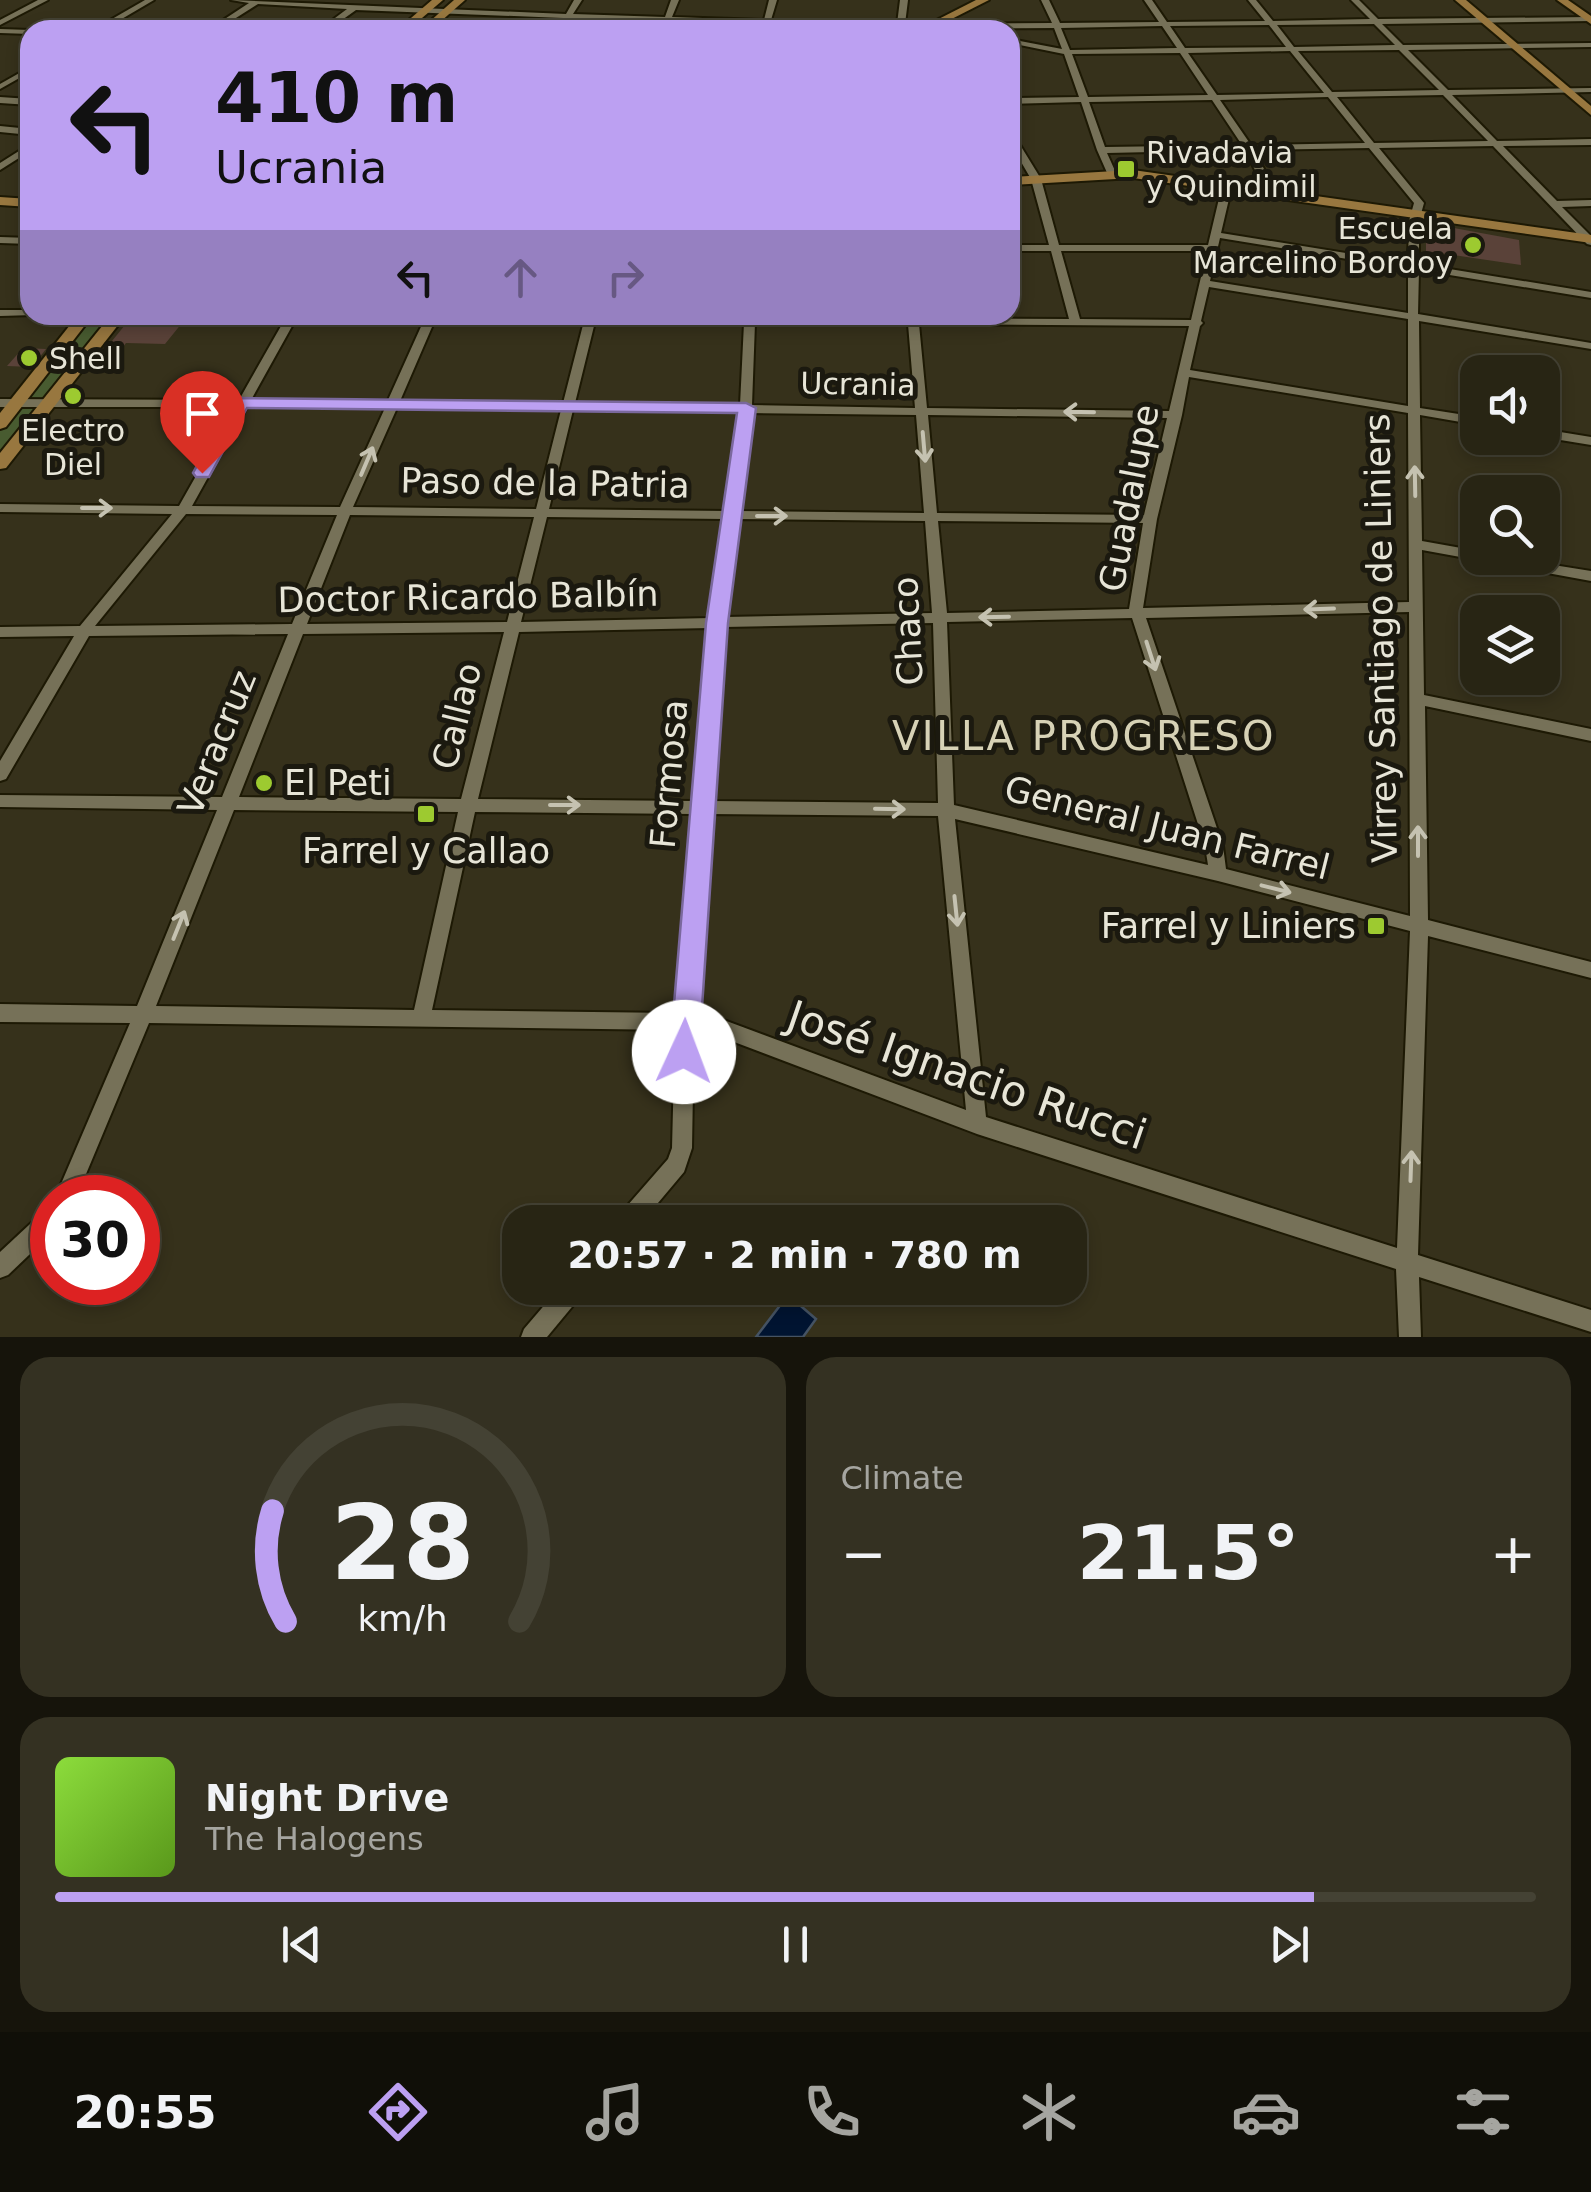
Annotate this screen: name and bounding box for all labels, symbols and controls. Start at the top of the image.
text: 410 m [215,57,458,139]
icon: left [50,60,180,190]
place label: Rivadavia y Quindimil [1146,135,1317,204]
text: Ucrania [215,141,387,194]
marker: Rivadavia y Quindimil [1115,158,1137,180]
place label: Escuela Marcelino Bordoy [1193,211,1453,280]
marker: Escuela Marcelino Bordoy [1462,234,1484,256]
icon: left [388,250,443,305]
icon: ahead [493,250,548,305]
icon: right [598,250,653,305]
place label: Shell [49,341,122,376]
marker: Shell [18,347,40,369]
map controls [1460,355,1560,695]
button: sound [1460,355,1560,455]
street label: Ucrania [800,365,916,403]
pin [160,371,245,474]
marker: Electro Diel [62,385,84,407]
icon: arrive [175,386,230,441]
street label: Guadalupe [1091,401,1167,595]
one-way arrow [1063,402,1096,422]
place label: Electro Diel [21,413,125,482]
street label: Virrey Santiago de Liniers [1357,413,1405,863]
one-way arrow [915,430,934,463]
one-way arrow [359,446,377,477]
street label: Paso de la Patria [400,460,690,506]
one-way arrow [1405,466,1424,498]
button: search [1460,475,1560,575]
one-way arrow [80,498,113,518]
one-way arrow [756,506,788,526]
street label: Doctor Ricardo Balbín [277,574,659,620]
street label: Chaco [885,576,931,686]
button: layers [1460,595,1560,695]
one-way arrow [1304,600,1336,619]
one-way arrow [979,607,1011,626]
one-way arrow [1143,640,1161,671]
street label: Callao [425,659,489,773]
street label: Veracruz [170,665,264,821]
street label: Formosa [643,698,695,850]
district label: VILLA PROGRESO [892,713,1276,759]
place label: El Peti [284,763,392,803]
street label: General Juan Farrel [1000,768,1334,888]
marker: El Peti [253,772,275,794]
one-way arrow [548,796,581,814]
one-way arrow [874,800,906,818]
marker: Farrel y Callao [415,803,437,825]
one-way arrow [1408,826,1428,858]
place label: Farrel y Callao [302,831,550,871]
one-way arrow [1260,880,1291,899]
one-way arrow [947,894,966,926]
place label: Farrel y Liniers [1101,906,1356,946]
one-way arrow [172,910,190,940]
marker: Farrel y Liniers [1365,915,1387,937]
street label: José Ignacio Rucci [778,990,1153,1159]
position arrow [632,1000,736,1104]
one-way arrow [1401,1150,1420,1182]
speed limit sign: 30 [30,1175,160,1305]
text: 20:57 · 2 min · 780 m [567,1233,1022,1277]
text: Climate [841,1459,964,1497]
text: 28 [330,1482,475,1604]
text: 21.5° [1077,1509,1300,1597]
text: − [841,1522,887,1586]
text: + [1490,1522,1536,1586]
text: km/h [358,1598,448,1639]
text: Night Drive [205,1776,449,1820]
text: The Halogens [205,1820,424,1858]
icon: previous [274,1917,329,1972]
icon: pause [768,1917,823,1972]
icon: next [1262,1917,1317,1972]
icon: directions [363,2077,433,2147]
icon: music [580,2077,650,2147]
icon: phone [797,2077,867,2147]
icon: climate [1014,2077,1084,2147]
icon: car [1231,2077,1301,2147]
icon: filters [1448,2077,1518,2147]
text: 20:55 [73,2086,217,2139]

